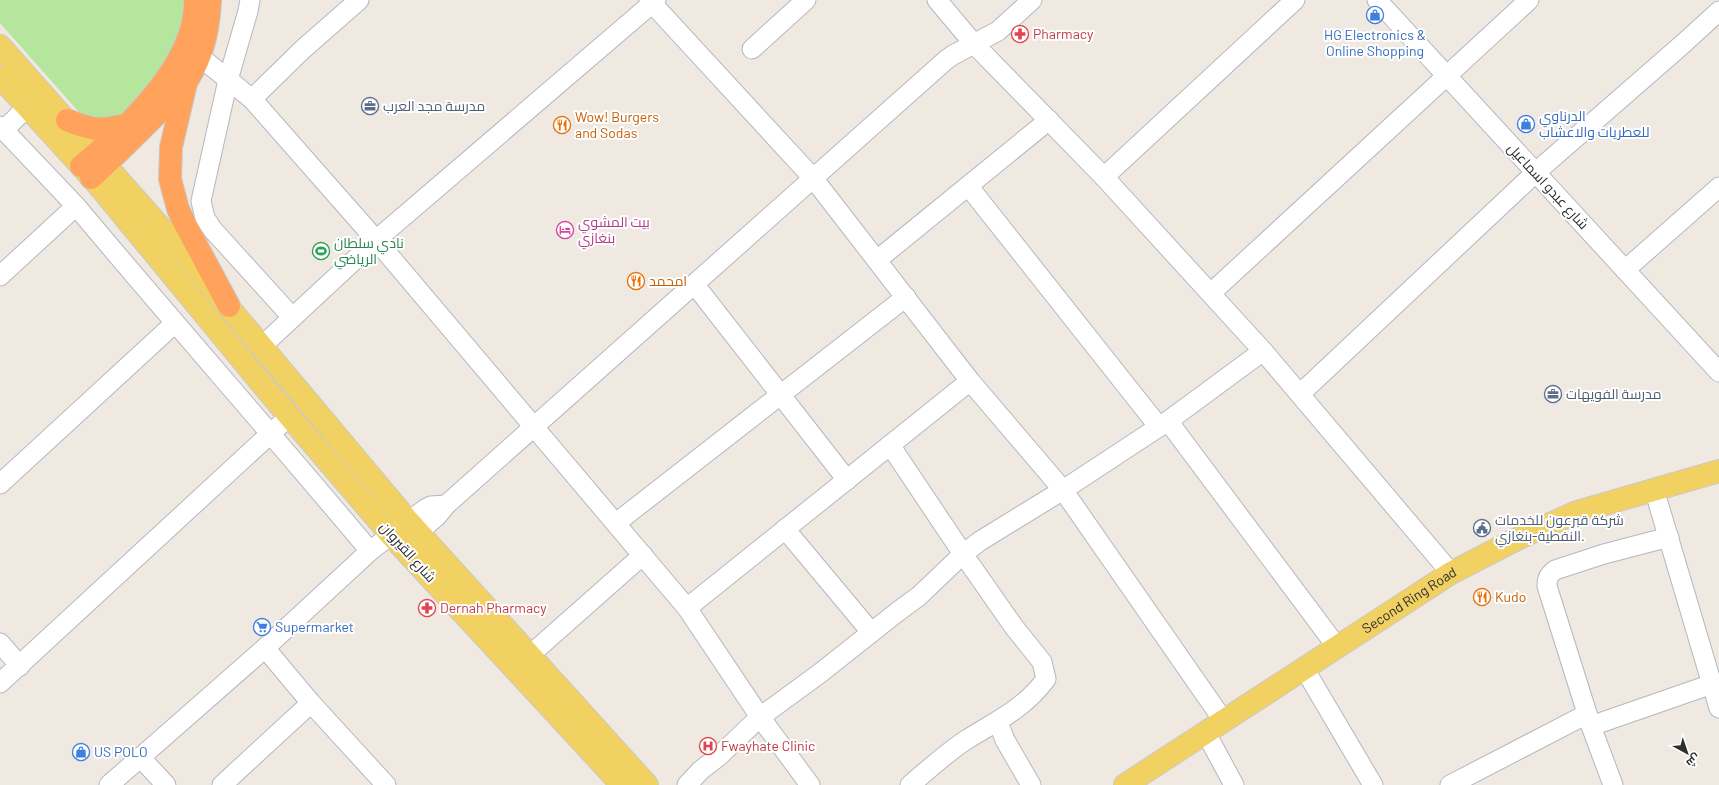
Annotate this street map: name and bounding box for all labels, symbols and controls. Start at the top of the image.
shop icon: HG Electronics & Online Shopping [1365,5,1385,25]
pharmacy icon: Pharmacy [1010,24,1030,44]
place label: Pharmacy [1033,25,1094,42]
place label: HG Electronics & Online Shopping [1324,26,1426,59]
office icon: مدرسة مجد العرب [360,96,380,116]
place label: مدرسة مجد العرب [383,97,485,114]
place label: الدرناوي للعطريات والاعشاب [1539,107,1650,140]
place label: Wow! Burgers and Sodas [575,108,659,141]
shop icon: الدرناوي للعطريات والاعشاب [1516,114,1536,134]
restaurant icon: Wow! Burgers and Sodas [552,115,572,135]
street label: شارع عبدو اسماعيل [1503,139,1593,233]
place label: بيت المشوي بنغازي [578,213,650,250]
hotel icon: بيت المشوي بنغازي [555,220,575,240]
place label: نادي سلطان الرياضي [334,234,404,270]
sports icon: نادي سلطان الرياضي [311,241,331,261]
restaurant icon: امحمد [626,271,646,291]
place label: امحمد [649,272,687,289]
office icon: مدرسة الفويهات [1543,384,1563,404]
place label: مدرسة الفويهات [1566,385,1661,402]
place label: شركة قبرعون للخدمات النفطية-بنغازي. [1495,511,1624,548]
street label: شارع القيروان [376,518,440,586]
public building icon: شركة قبرعون للخدمات النفطية-بنغازي. [1472,518,1492,538]
street label: Second Ring Road [1358,563,1459,637]
restaurant icon: Kudo [1472,587,1492,607]
place label: Kudo [1495,588,1526,605]
pharmacy icon: Dernah Pharmacy [417,598,437,618]
place label: Dernah Pharmacy [440,599,547,616]
supermarket icon: Supermarket [252,617,272,637]
place label: Supermarket [275,618,354,635]
north arrow [1667,733,1707,773]
hospital icon: Fwayhate Clinic [698,736,718,756]
place label: Fwayhate Clinic [721,737,815,754]
shop icon: US POLO [71,742,91,762]
place label: US POLO [94,743,148,760]
text: ش [1684,751,1703,771]

